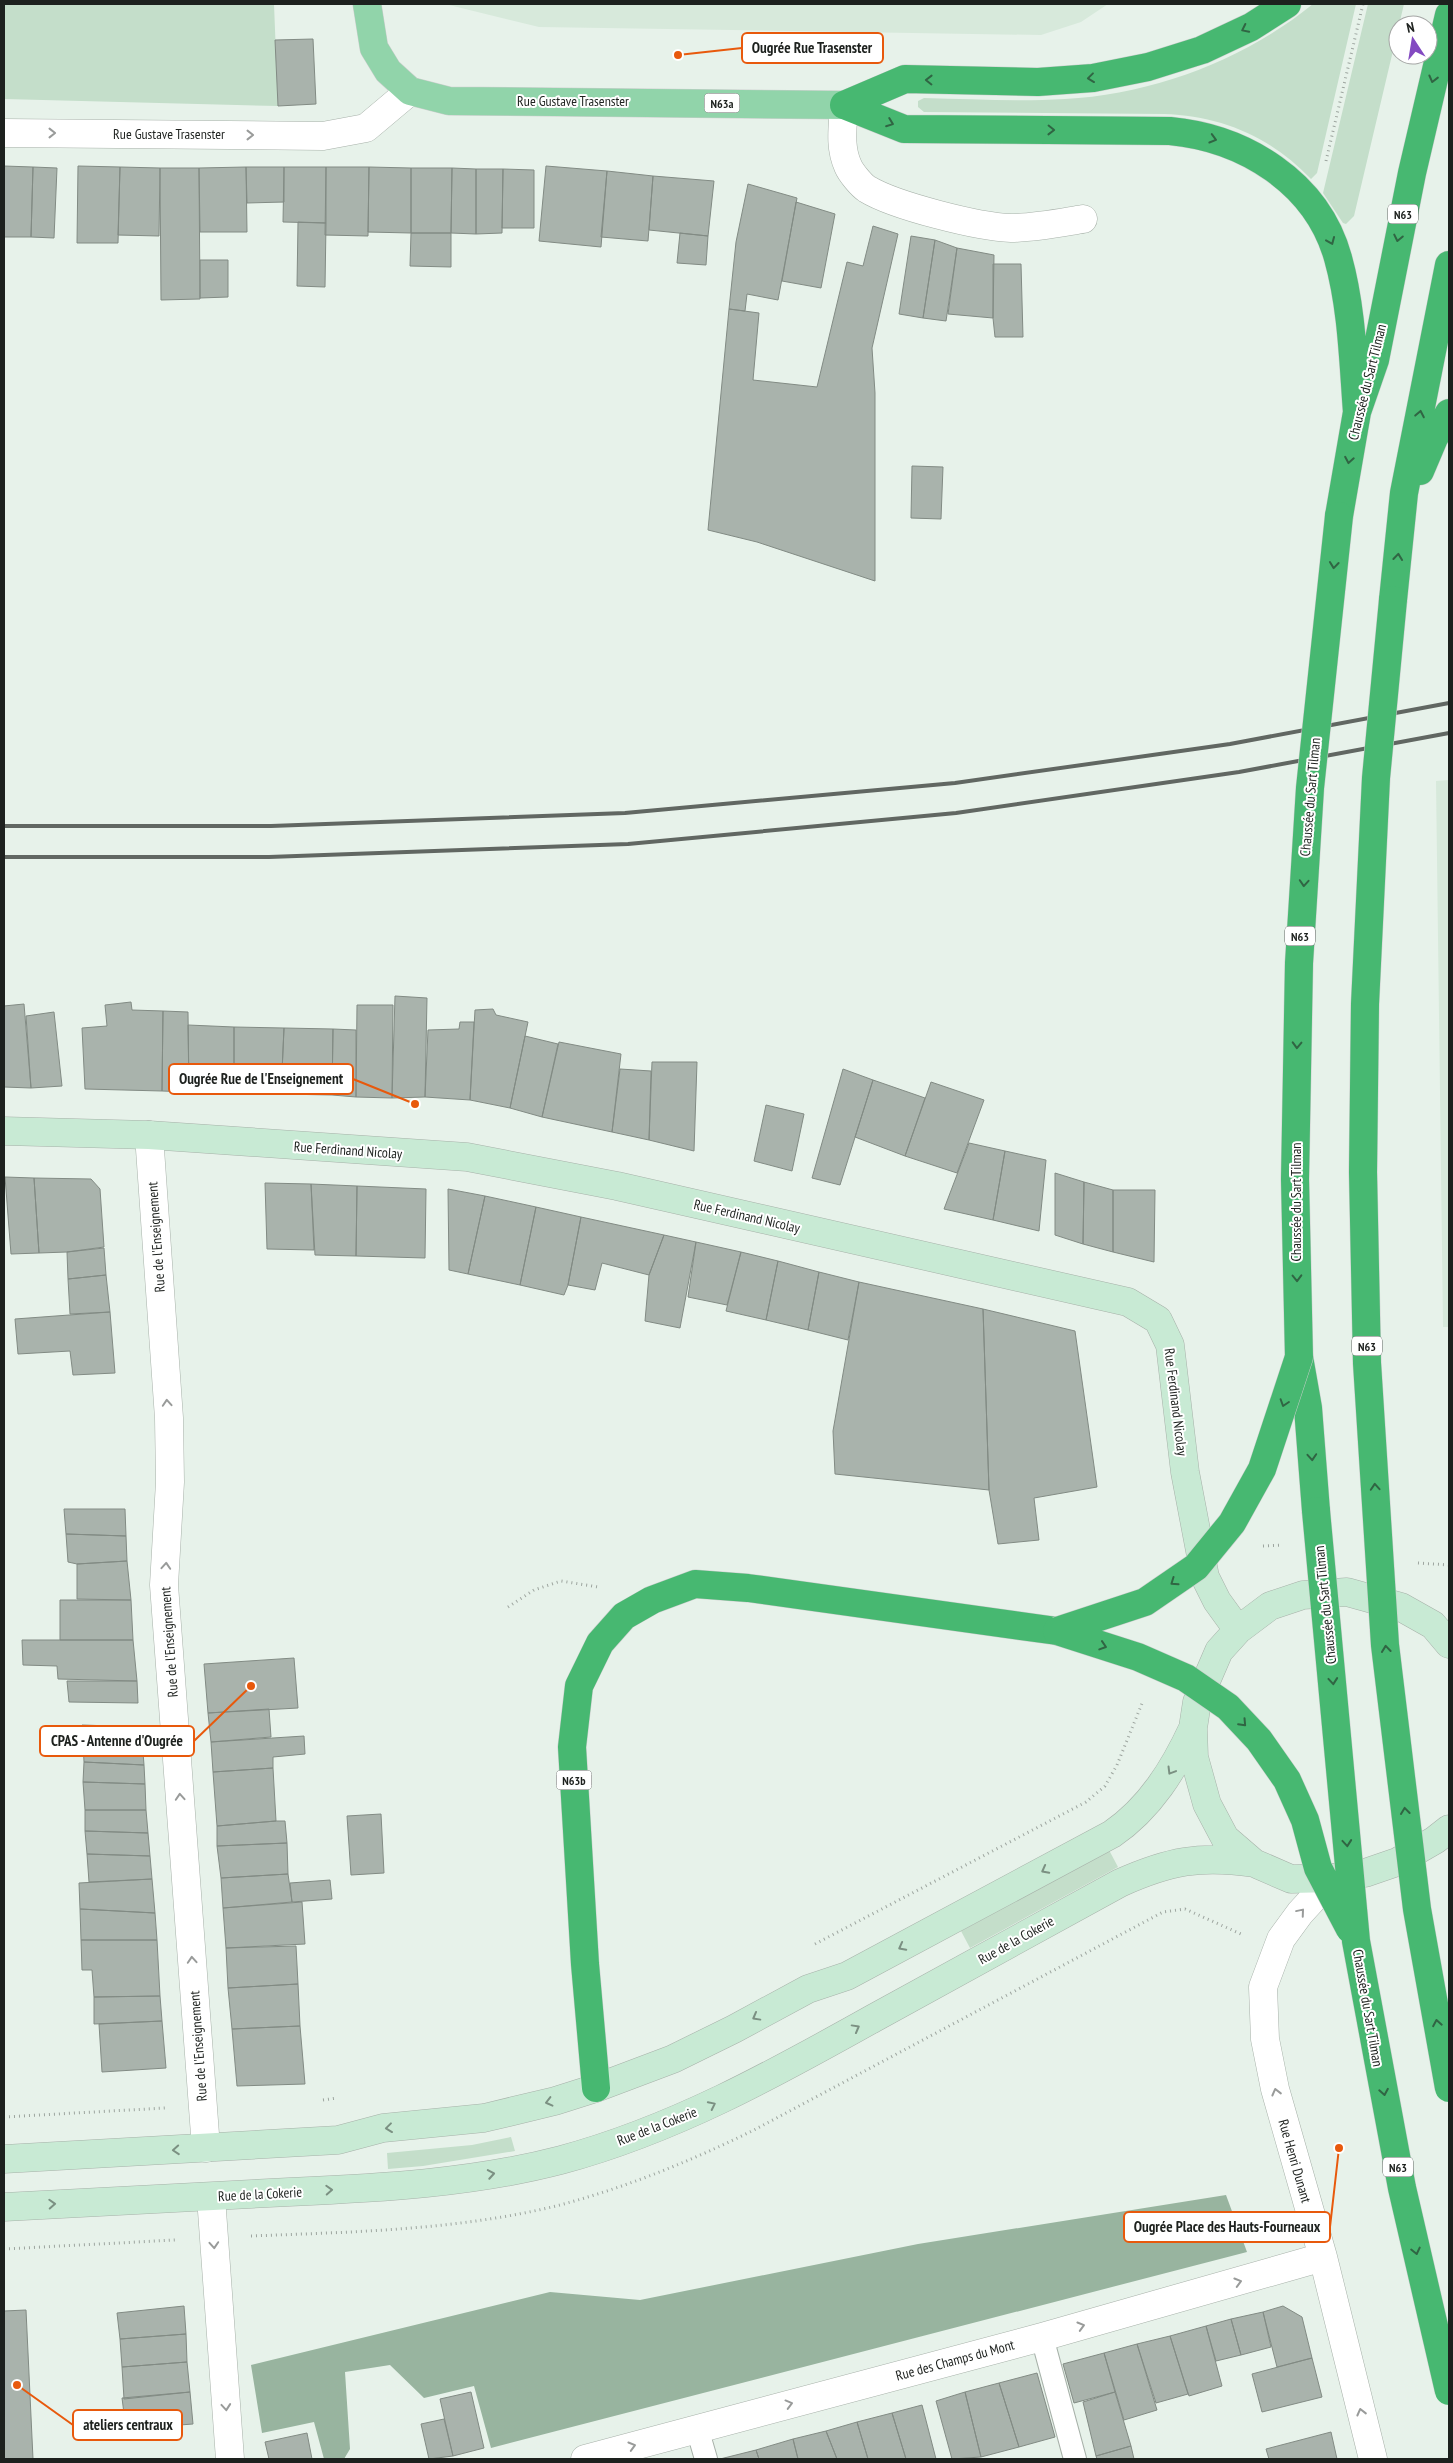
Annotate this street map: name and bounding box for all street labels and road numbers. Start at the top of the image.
street label: Rue Gustave Trasenster [517,92,629,110]
road number: N63a [704,94,740,112]
street label: Rue Gustave Trasenster [113,125,225,143]
road number: N63 [1388,204,1418,223]
street label: Chaussée du Sart Tilman [1344,322,1390,442]
street label: Chaussée du Sart Tilman [1296,737,1324,857]
road number: N63 [1285,926,1315,946]
street label: Rue Ferdinand Nicolay [293,1137,403,1163]
street label: Chaussée du Sart Tilman [1287,1143,1305,1261]
street label: Rue de l'Enseignement [143,1181,169,1293]
street label: Rue Ferdinand Nicolay [692,1195,803,1237]
road number: N63 [1352,1336,1382,1355]
street label: Rue Ferdinand Nicolay [1160,1347,1192,1458]
street label: Chaussée du Sart Tilman [1310,1545,1340,1665]
street label: Rue de l'Enseignement [156,1586,182,1698]
road number: N63b [556,1770,592,1790]
street label: Rue de la Cokerie [975,1912,1057,1968]
street label: Chaussée du Sart Tilman [1349,1948,1387,2068]
street label: Rue de l'Enseignement [185,1990,211,2102]
street label: Rue de la Cokerie [615,2102,700,2149]
street label: Rue Henri Dunant [1274,2117,1316,2205]
road number: N63 [1383,2158,1413,2176]
street label: Rue de la Cokerie [218,2183,303,2205]
street label: Rue des Champs du Mont [894,2335,1017,2385]

